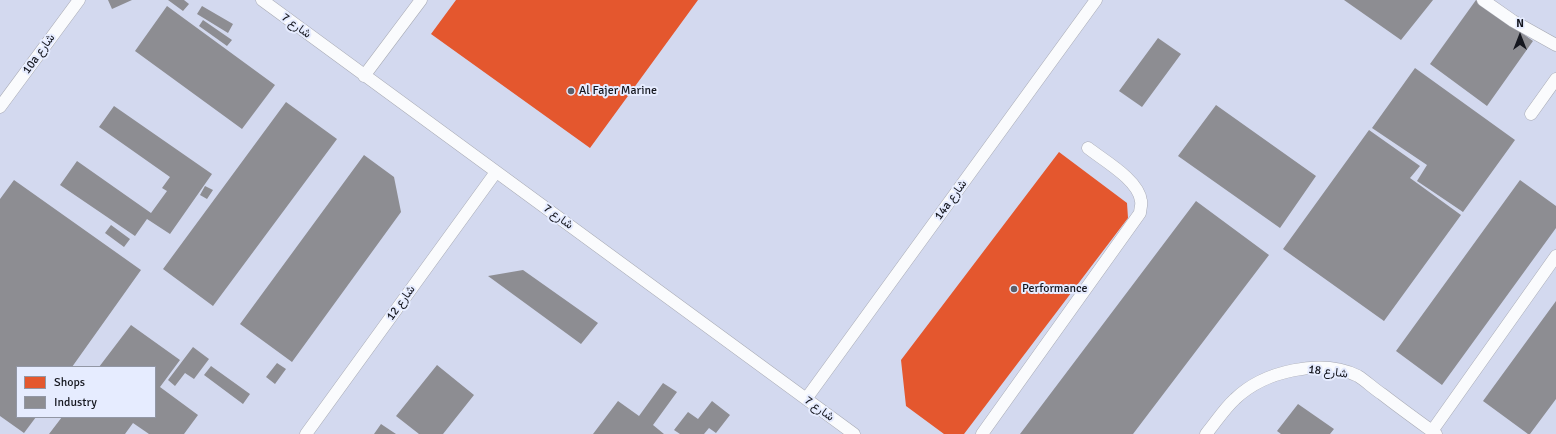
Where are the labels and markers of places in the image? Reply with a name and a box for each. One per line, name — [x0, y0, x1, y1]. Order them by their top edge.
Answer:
place label: Al Fajer Marine — [579, 84, 657, 98]
marker: Al Fajer Marine — [566, 86, 576, 96]
place label: Performance — [1022, 282, 1088, 296]
marker: Performance — [1009, 284, 1019, 294]

